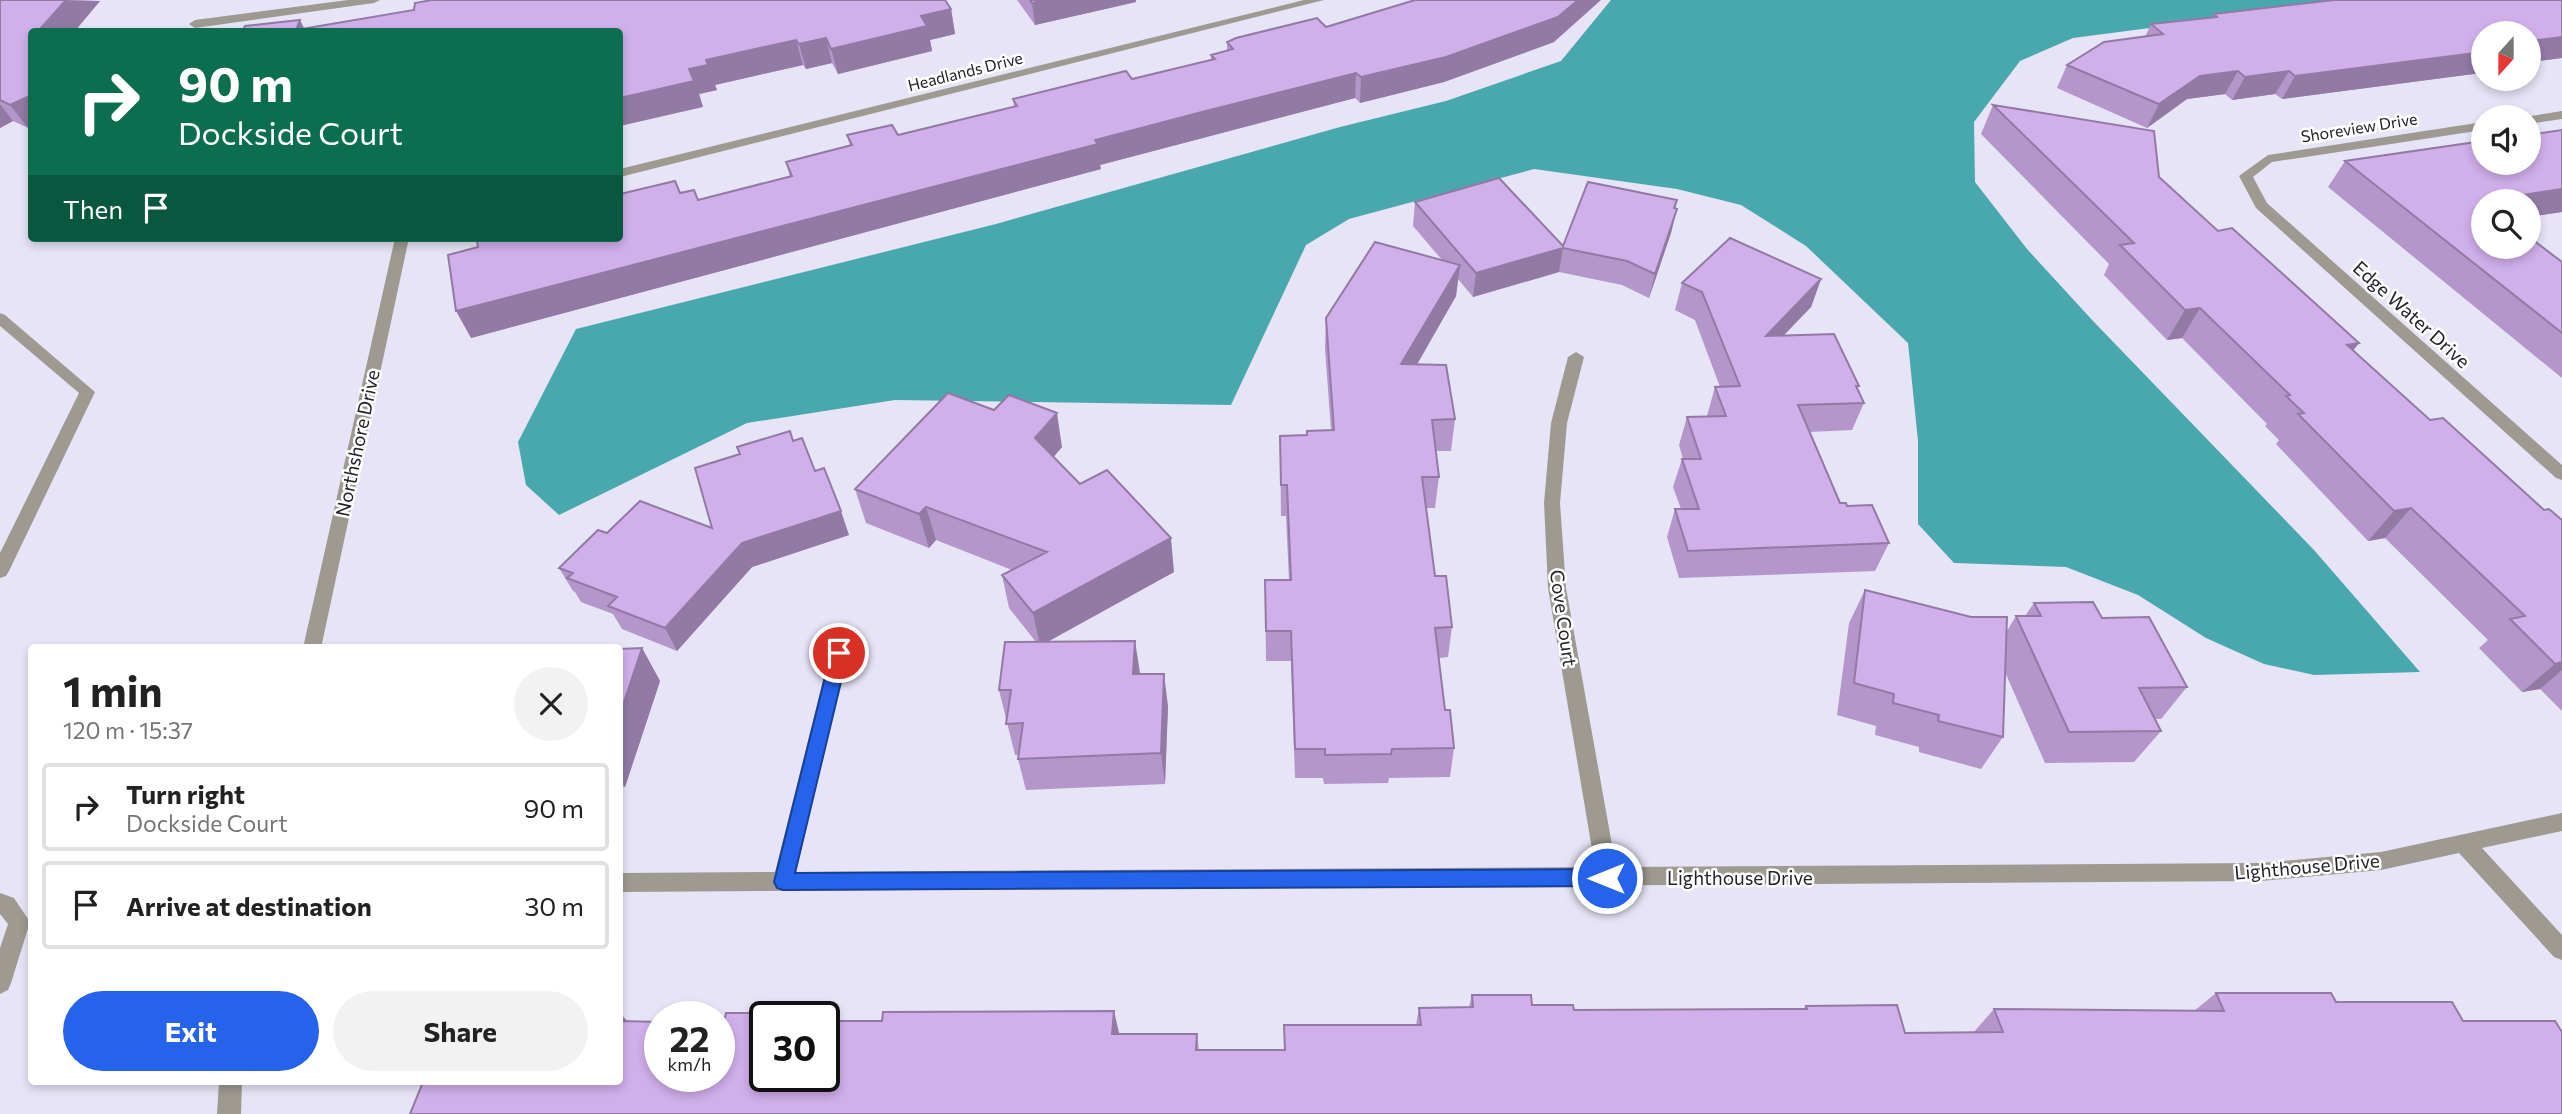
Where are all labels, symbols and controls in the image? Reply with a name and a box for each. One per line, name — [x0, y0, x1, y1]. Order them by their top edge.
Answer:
north arrow — [2471, 21, 2541, 91]
map controls — [2471, 21, 2541, 259]
street label: Headlands Drive — [906, 48, 1024, 94]
text: 90 m — [178, 52, 293, 112]
icon: right — [63, 56, 154, 147]
button: sound — [2471, 105, 2541, 175]
street label: Shoreview Drive — [2299, 108, 2419, 146]
text: Dockside Court — [178, 112, 403, 152]
icon: arrive — [137, 189, 175, 227]
button: search — [2471, 189, 2541, 259]
text: Then — [63, 193, 123, 224]
street label: Edge Water Drive — [2349, 256, 2475, 372]
street label: Northshore Drive — [330, 367, 384, 519]
street label: Cove Court — [1546, 568, 1582, 668]
pin — [809, 623, 869, 683]
icon: arrive — [820, 634, 858, 672]
text: 1 min — [63, 664, 163, 716]
button: close — [514, 667, 588, 741]
text: 120 m · 15:37 — [63, 716, 193, 744]
text: Turn right — [126, 778, 245, 809]
icon: right — [67, 788, 105, 826]
text: 90 m — [524, 792, 584, 823]
text: Dockside Court — [126, 809, 288, 837]
position arrow — [1570, 841, 1644, 915]
street label: Lighthouse Drive — [2233, 848, 2381, 884]
street label: Lighthouse Drive — [1667, 866, 1813, 889]
icon: arrive — [67, 886, 105, 924]
text: Arrive at destination — [126, 890, 372, 921]
text: 30 m — [525, 890, 584, 921]
button: Exit — [63, 991, 319, 1071]
button: Share — [333, 991, 588, 1071]
speed limit sign: 30 — [749, 1001, 840, 1092]
text: 22 — [670, 1016, 709, 1059]
text: km/h — [668, 1053, 711, 1075]

